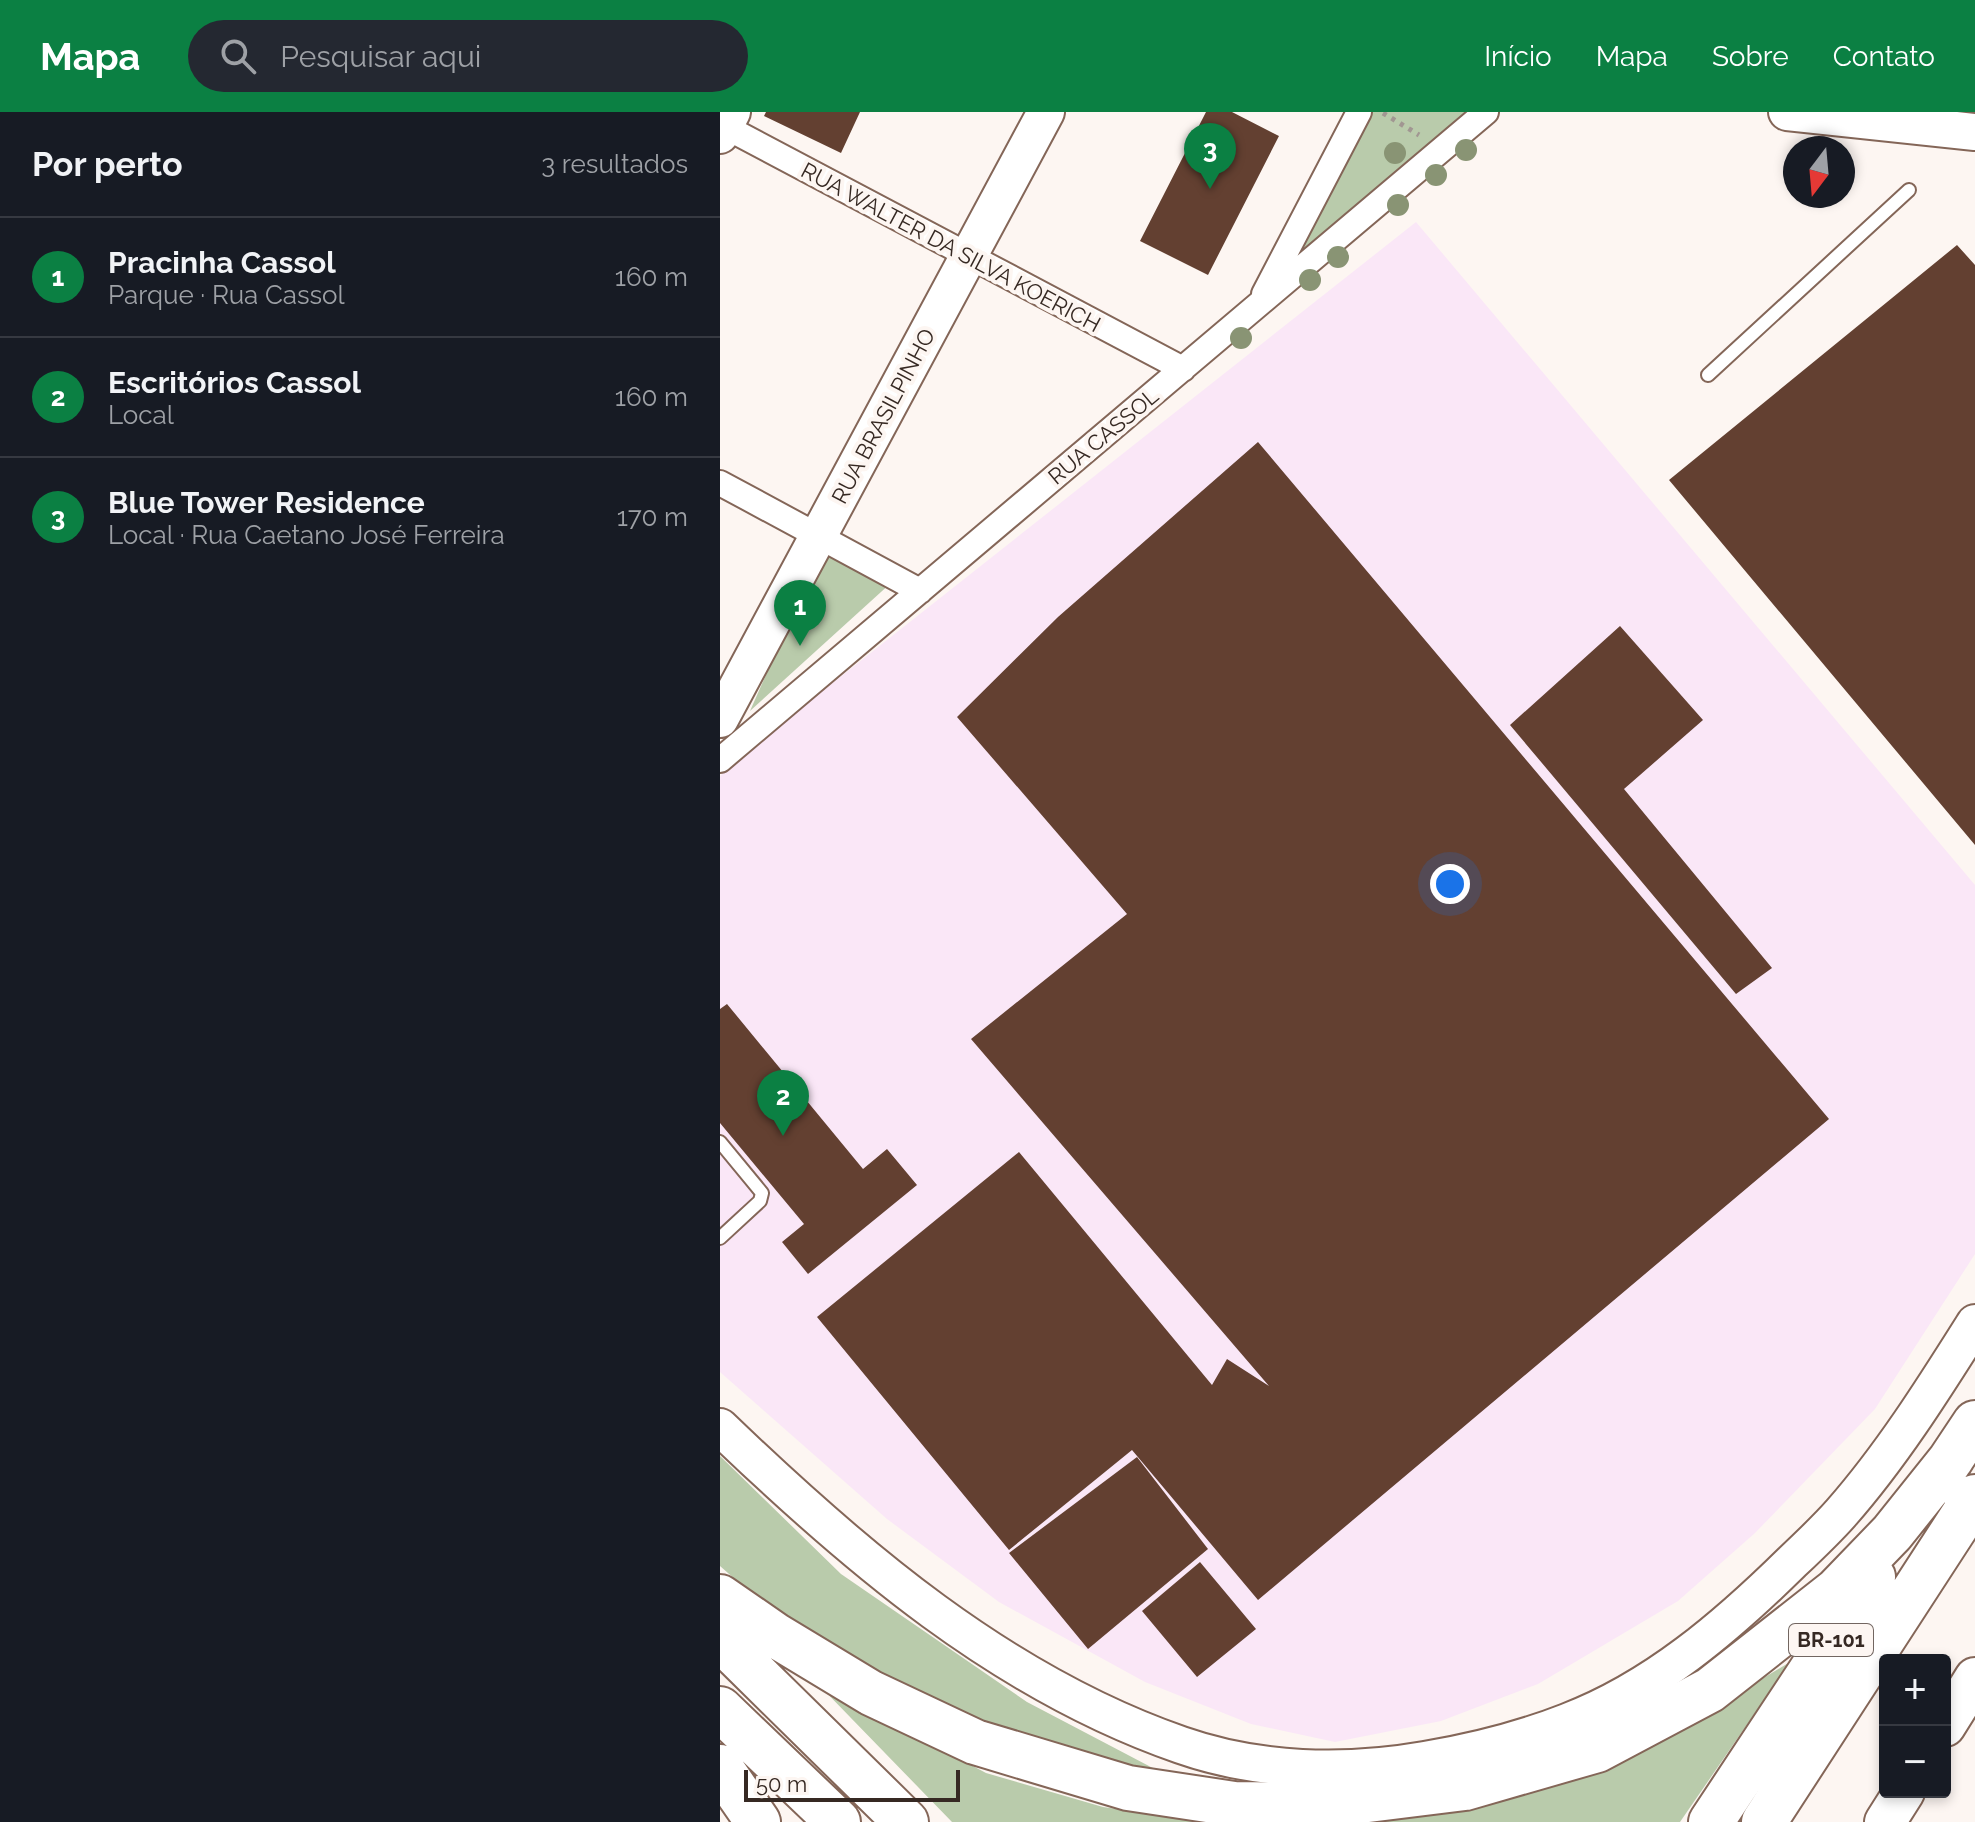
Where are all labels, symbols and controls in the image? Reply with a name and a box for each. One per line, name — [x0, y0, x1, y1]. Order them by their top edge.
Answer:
search box — [188, 20, 748, 92]
text: Mapa — [40, 34, 140, 79]
icon: search — [216, 34, 260, 78]
text: Pesquisar aqui — [280, 39, 481, 74]
text: Início — [1484, 40, 1552, 73]
text: Mapa — [1596, 40, 1668, 73]
text: Sobre — [1712, 40, 1789, 73]
text: Contato — [1833, 40, 1935, 73]
pin: 3 — [1184, 123, 1236, 189]
north arrow — [1783, 136, 1855, 208]
text: Por perto — [32, 144, 183, 184]
text: 3 resultados — [541, 149, 688, 179]
street label: RUA WALTER DA SILVA KOERICH — [797, 157, 1105, 337]
text: Pracinha Cassol — [108, 245, 336, 280]
text: 1 — [52, 262, 64, 292]
text: 160 m — [615, 262, 688, 292]
text: Parque · Rua Cassol — [108, 280, 345, 310]
street label: RUA BRASILPINHO — [826, 324, 940, 508]
text: Escritórios Cassol — [108, 365, 361, 400]
text: 2 — [51, 382, 65, 412]
text: 160 m — [615, 382, 688, 412]
street label: RUA CASSOL — [1043, 382, 1163, 490]
text: Local — [108, 400, 174, 430]
text: Blue Tower Residence — [108, 485, 425, 520]
text: 3 — [51, 502, 65, 532]
text: 170 m — [617, 502, 688, 532]
text: Local · Rua Caetano José Ferreira — [108, 520, 505, 550]
pin: 1 — [774, 580, 826, 646]
your location — [1430, 864, 1470, 904]
pin: 2 — [757, 1070, 809, 1136]
road number: BR-101 — [1789, 1624, 1873, 1656]
map controls — [1879, 1654, 1951, 1798]
button: + — [1879, 1654, 1951, 1726]
button: − — [1879, 1726, 1951, 1798]
scale bar — [744, 1766, 960, 1802]
text: 50 m — [756, 1771, 807, 1797]

